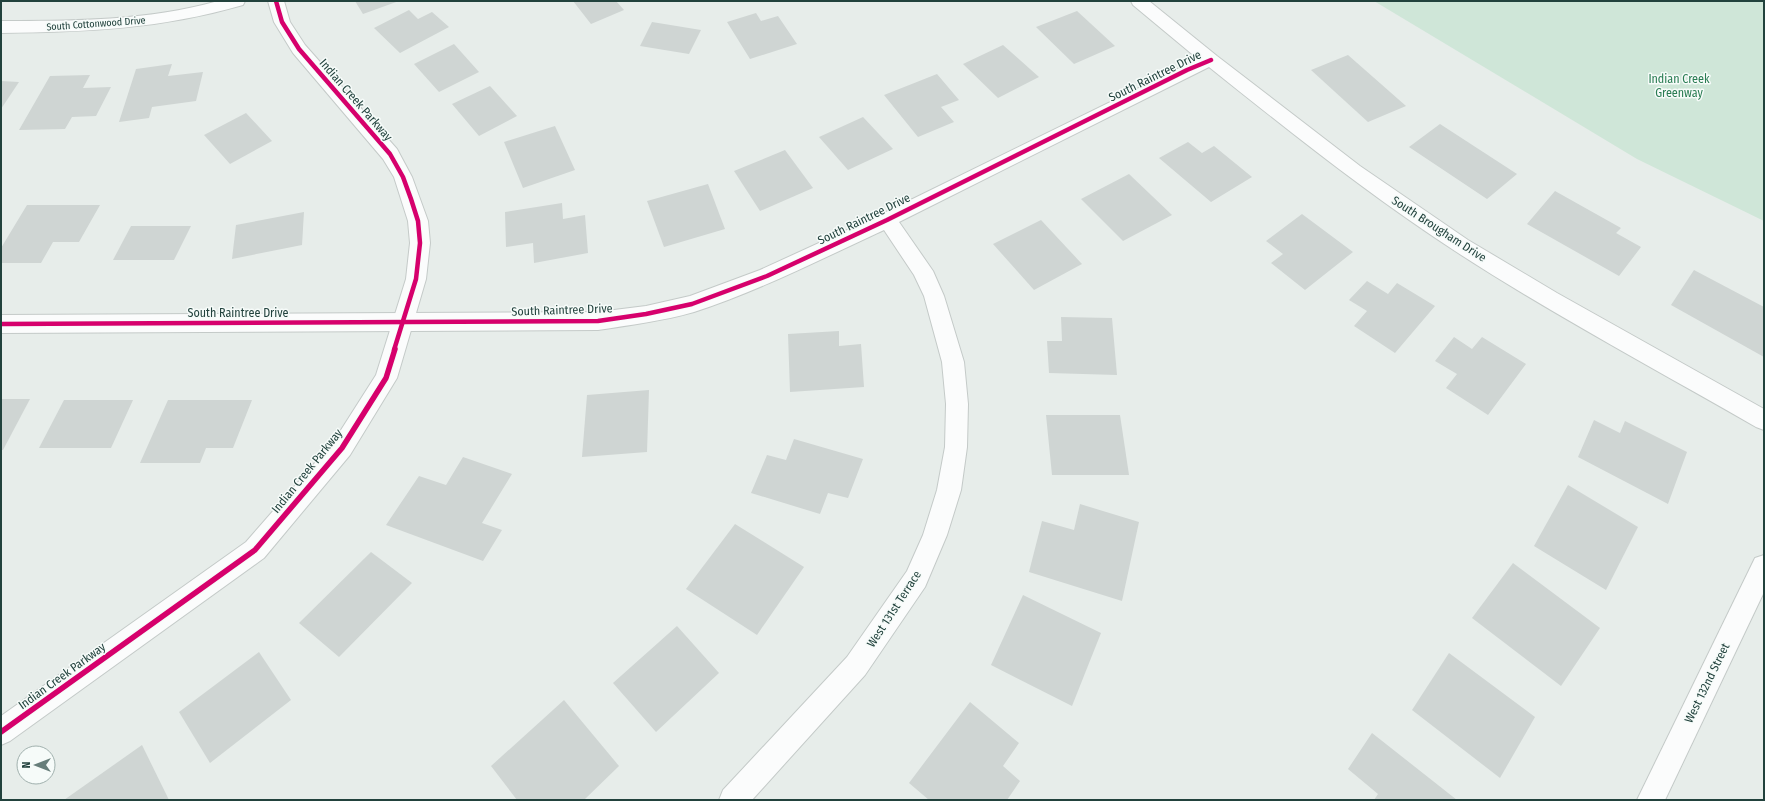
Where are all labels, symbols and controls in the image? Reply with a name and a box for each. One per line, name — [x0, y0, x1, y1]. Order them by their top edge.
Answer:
street label: South Cottonwood Drive — [46, 15, 146, 33]
street label: South Raintree Drive — [1106, 48, 1204, 104]
street label: Indian Creek Parkway — [317, 56, 396, 144]
park label: Indian Creek Greenway — [1648, 72, 1710, 100]
street label: South Raintree Drive — [815, 191, 913, 247]
street label: South Brougham Drive — [1389, 193, 1489, 265]
street label: South Raintree Drive — [511, 301, 613, 319]
street label: South Raintree Drive — [187, 306, 289, 320]
street label: Indian Creek Parkway — [269, 426, 346, 516]
street label: West 131st Terrace — [864, 568, 924, 650]
street label: Indian Creek Parkway — [16, 639, 109, 712]
street label: West 132nd Street — [1682, 641, 1732, 725]
north arrow — [16, 745, 56, 785]
text: N — [20, 762, 33, 768]

